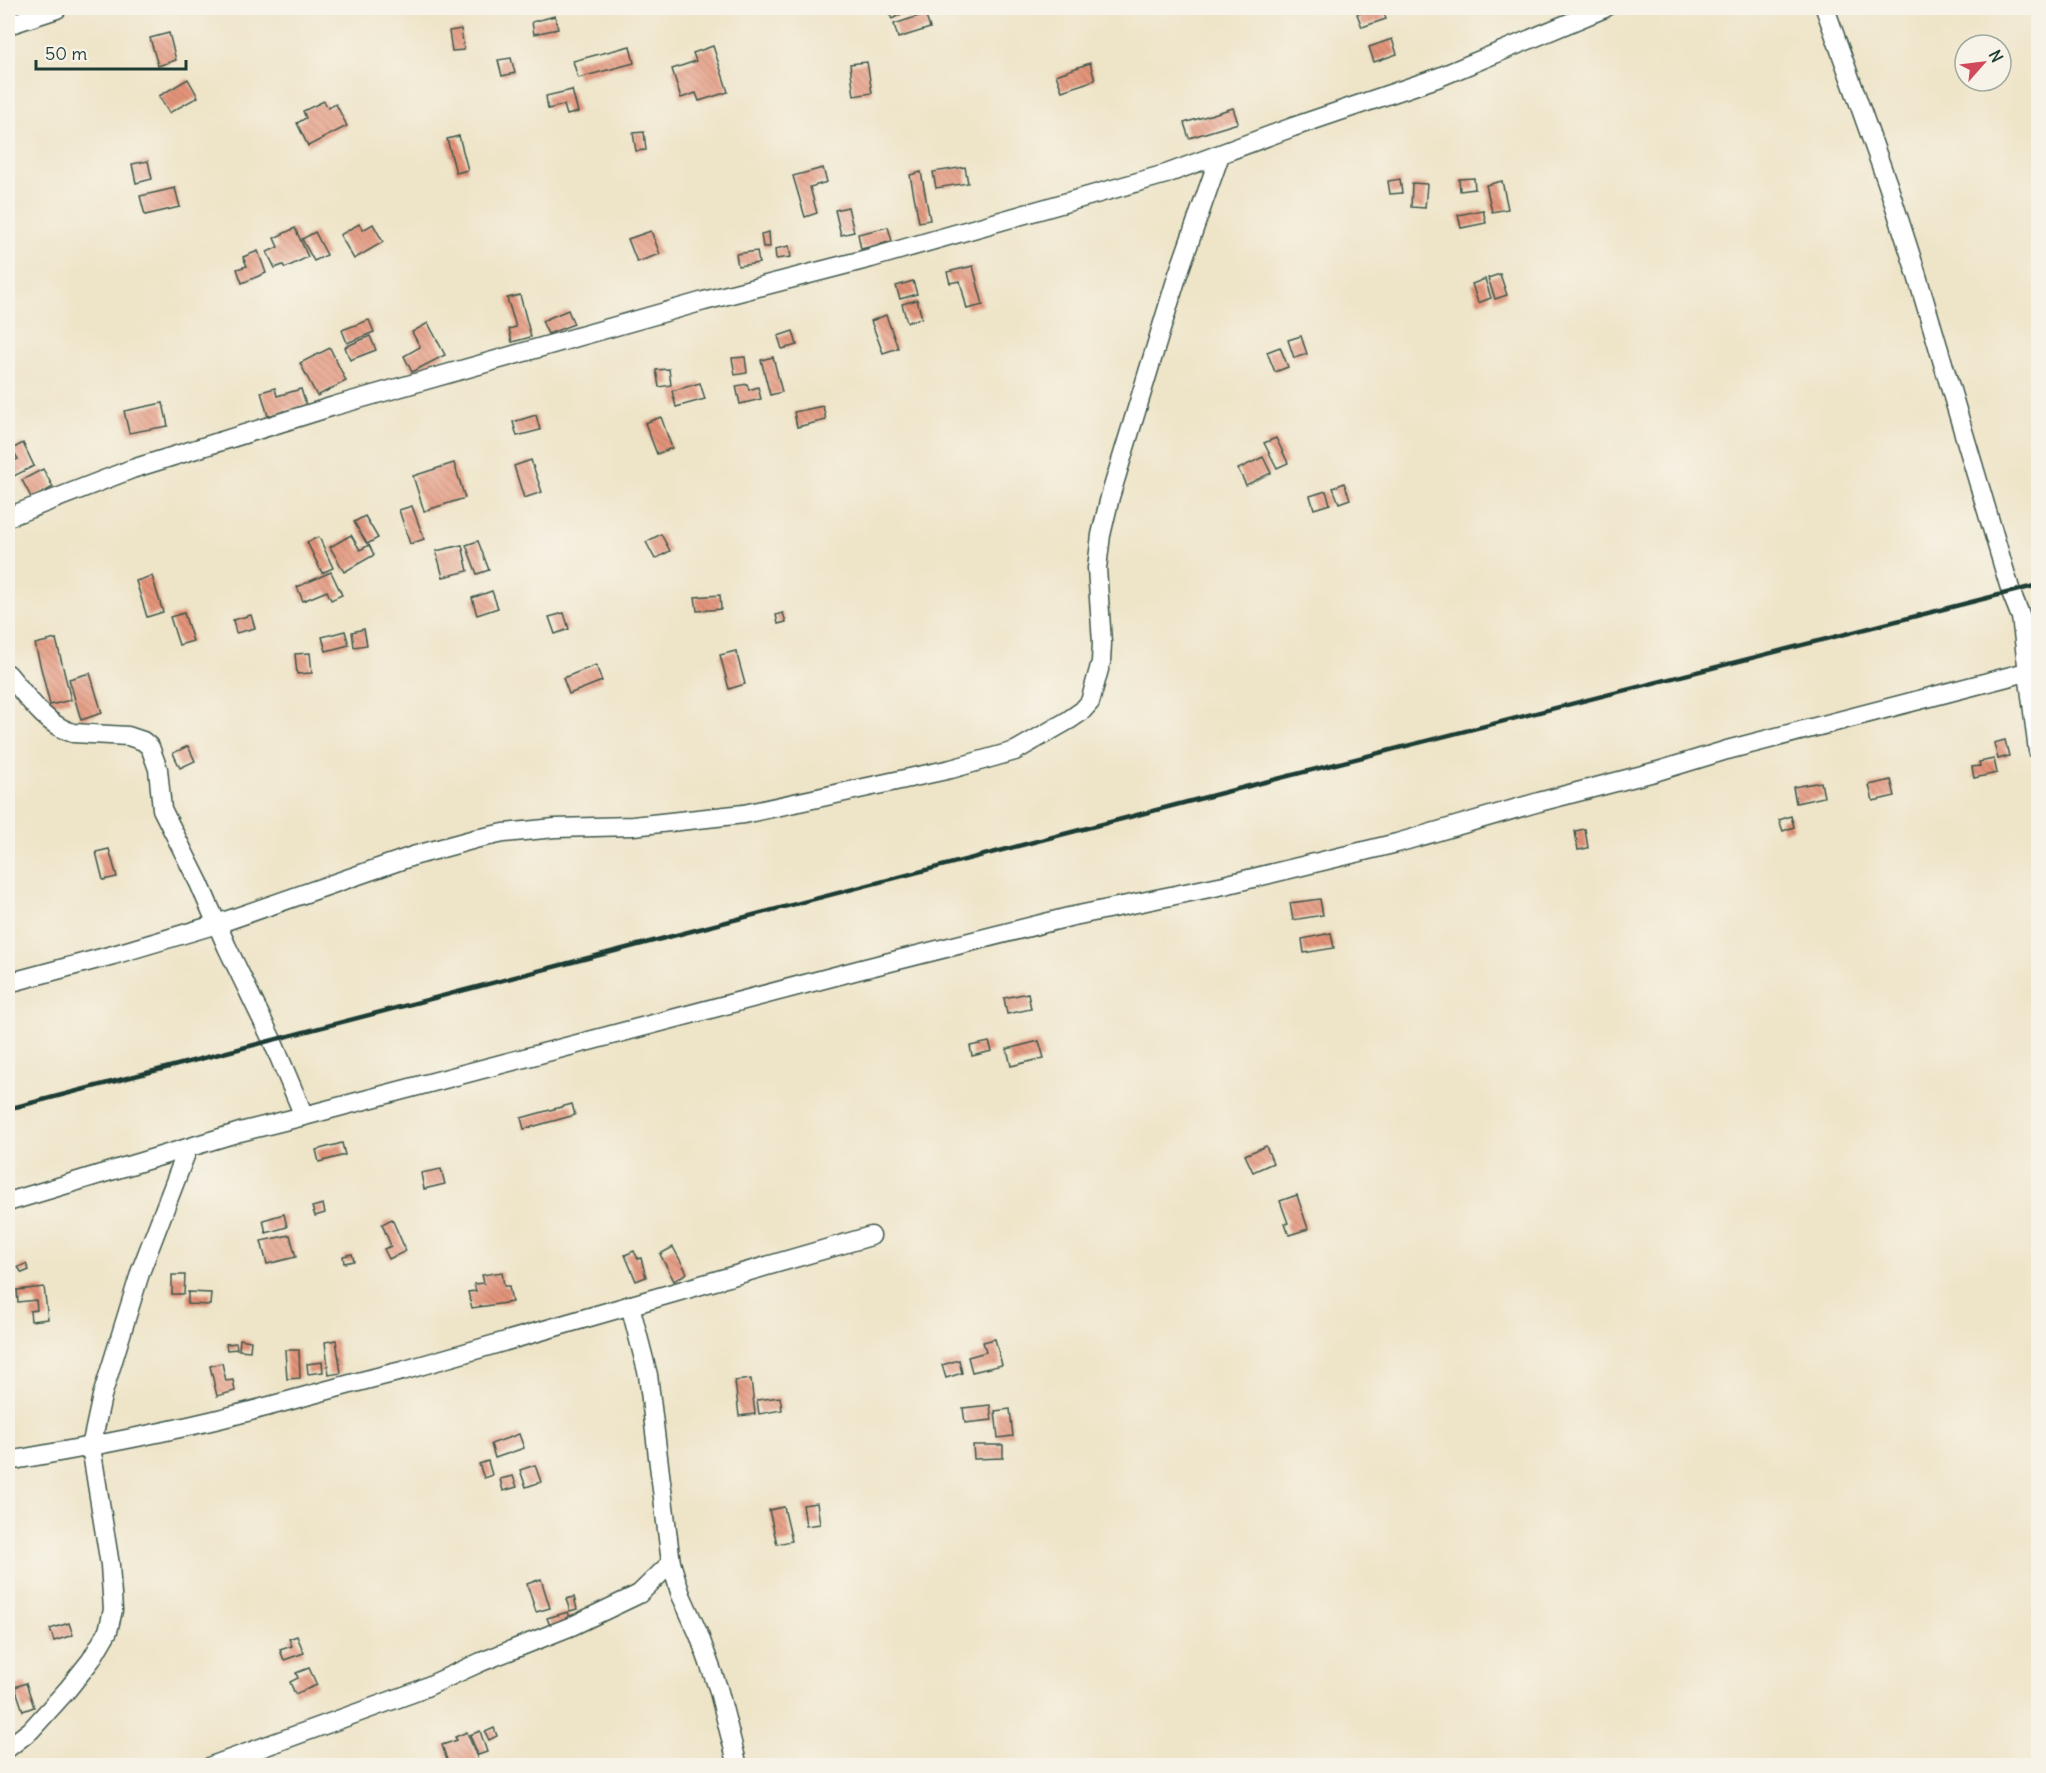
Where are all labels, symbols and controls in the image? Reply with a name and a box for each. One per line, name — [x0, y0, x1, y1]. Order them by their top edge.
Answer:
scale bar — [36, 33, 186, 71]
north arrow — [1953, 33, 2013, 93]
text: 50 m — [45, 42, 87, 65]
text: N — [1985, 46, 2008, 66]

